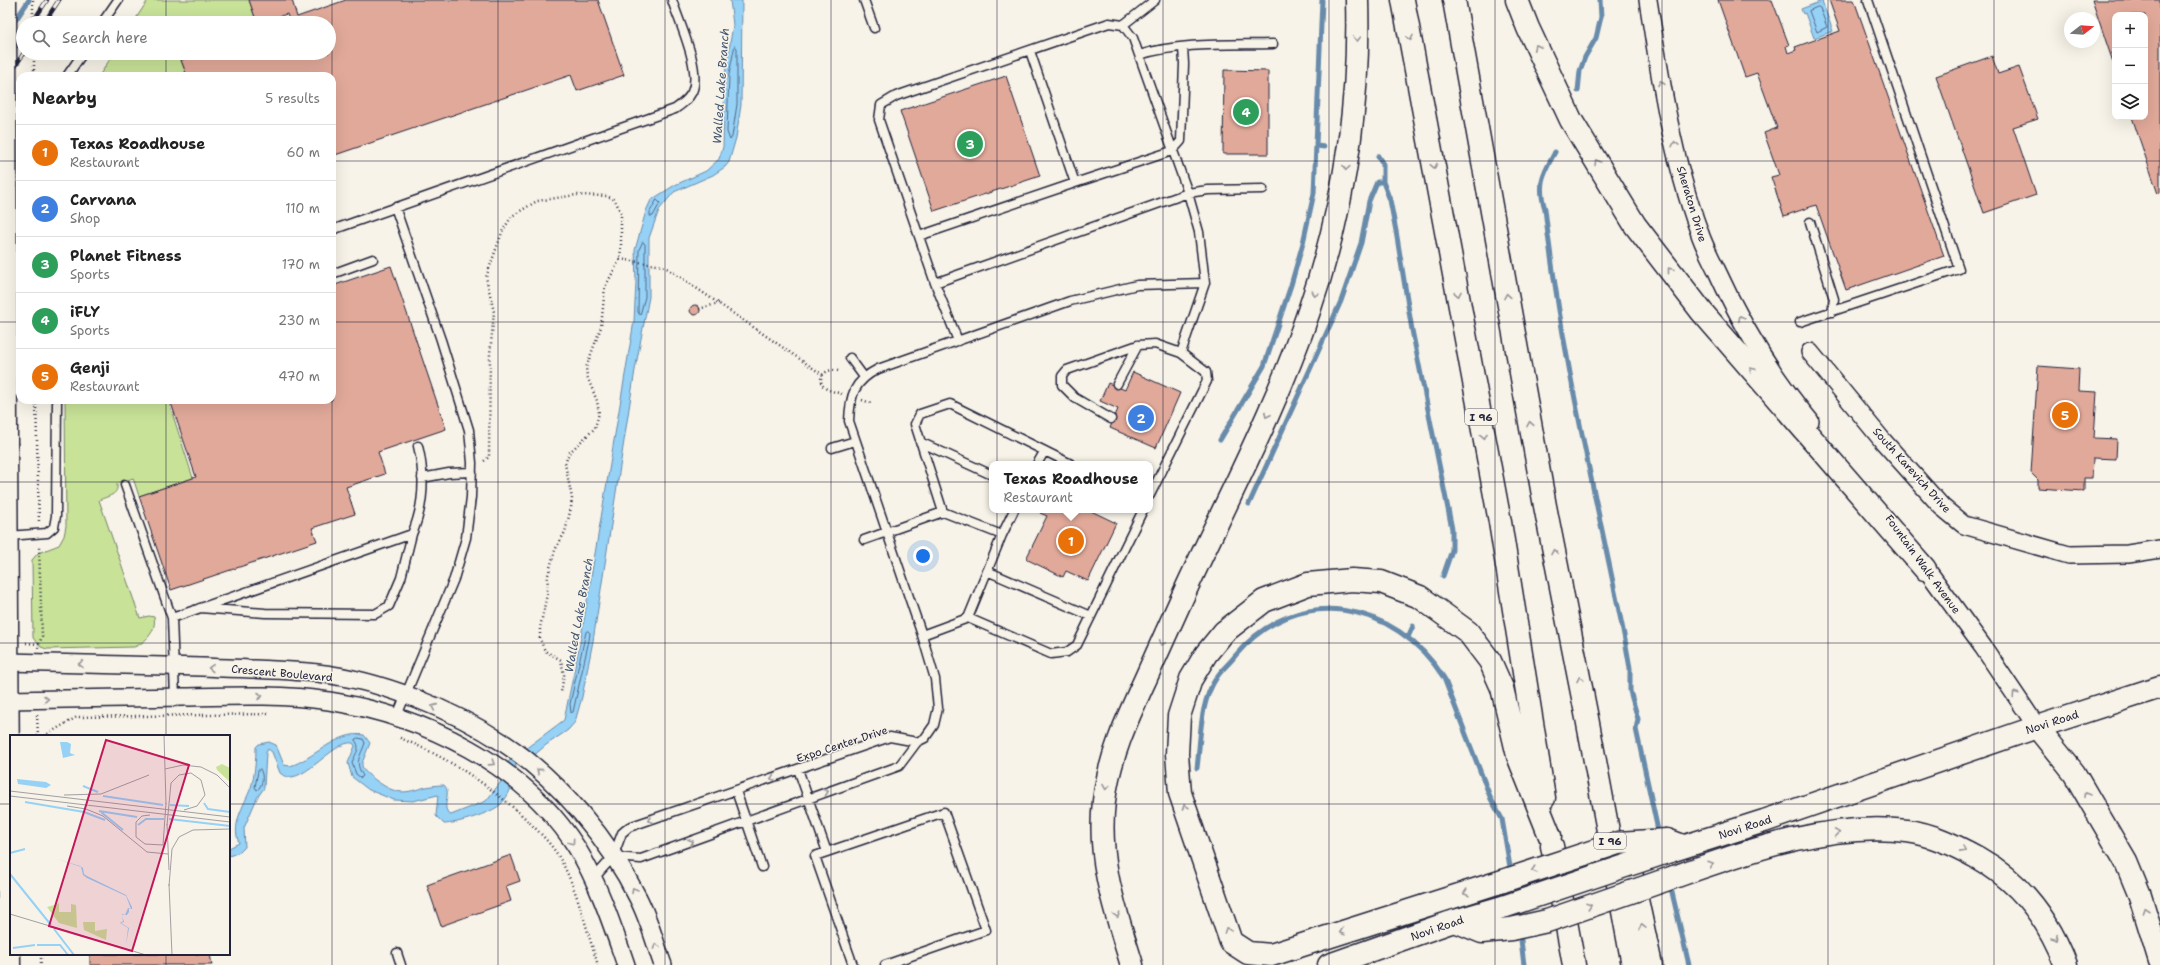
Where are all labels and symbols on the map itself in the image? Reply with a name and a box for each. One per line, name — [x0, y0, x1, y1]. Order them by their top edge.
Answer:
north arrow — [2064, 12, 2100, 48]
water label: Walled Lake Branch — [709, 27, 733, 145]
one-way arrow — [1405, 35, 1414, 41]
one-way arrow — [1353, 36, 1361, 42]
one-way arrow — [1534, 44, 1542, 52]
one-way arrow — [1657, 80, 1666, 86]
pin: 4 — [1233, 97, 1259, 127]
pin: 3 — [957, 129, 983, 159]
one-way arrow — [1672, 141, 1680, 148]
one-way arrow — [1594, 159, 1602, 166]
one-way arrow — [1429, 163, 1438, 169]
street label: Sheraton Drive — [1673, 164, 1710, 244]
one-way arrow — [1342, 165, 1350, 171]
one-way arrow — [1667, 267, 1674, 274]
one-way arrow — [1311, 291, 1319, 298]
one-way arrow — [1453, 291, 1461, 297]
one-way arrow — [1503, 293, 1512, 299]
one-way arrow — [1738, 314, 1745, 322]
one-way arrow — [1750, 367, 1757, 375]
pin: 5 — [2052, 400, 2078, 430]
pin: 2 — [1128, 403, 1154, 433]
road number: I 96 — [1465, 409, 1497, 425]
one-way arrow — [1264, 411, 1272, 419]
one-way arrow — [1527, 421, 1535, 427]
street label: South Karevich Drive — [1869, 424, 1954, 516]
one-way arrow — [1479, 432, 1488, 439]
street label: Fountain Walk Avenue — [1881, 512, 1964, 617]
pin: 1 — [1058, 526, 1084, 556]
your location — [913, 546, 933, 566]
one-way arrow — [1551, 549, 1559, 555]
water label: Walled Lake Branch — [561, 556, 597, 674]
one-way arrow — [1159, 639, 1167, 647]
one-way arrow — [78, 660, 84, 668]
street label: Crescent Boulevard — [231, 662, 333, 685]
one-way arrow — [208, 663, 214, 672]
one-way arrow — [1576, 676, 1584, 682]
one-way arrow — [257, 692, 263, 700]
one-way arrow — [2013, 692, 2020, 699]
one-way arrow — [43, 695, 49, 703]
one-way arrow — [430, 704, 437, 712]
street label: Novi Road — [2024, 707, 2081, 738]
street label: Expo Center Drive — [795, 723, 890, 766]
inset map — [10, 735, 230, 955]
one-way arrow — [488, 758, 495, 766]
one-way arrow — [536, 769, 543, 776]
one-way arrow — [770, 773, 777, 782]
one-way arrow — [1102, 784, 1111, 790]
one-way arrow — [823, 789, 830, 797]
one-way arrow — [2084, 791, 2091, 798]
one-way arrow — [1181, 804, 1190, 811]
street label: Novi Road — [1717, 812, 1774, 843]
one-way arrow — [647, 815, 654, 824]
one-way arrow — [1833, 829, 1840, 838]
road number: I 96 — [1594, 833, 1626, 849]
one-way arrow — [568, 838, 575, 845]
one-way arrow — [687, 838, 694, 846]
one-way arrow — [1959, 845, 1966, 852]
one-way arrow — [1707, 860, 1714, 869]
one-way arrow — [1531, 865, 1538, 874]
one-way arrow — [631, 887, 638, 894]
one-way arrow — [1462, 888, 1469, 897]
one-way arrow — [1585, 902, 1592, 911]
one-way arrow — [2141, 907, 2149, 914]
one-way arrow — [1112, 912, 1121, 919]
street label: Novi Road — [1409, 912, 1466, 945]
one-way arrow — [1639, 924, 1647, 930]
one-way arrow — [1223, 927, 1232, 934]
one-way arrow — [1338, 928, 1345, 936]
one-way arrow — [2050, 934, 2058, 941]
one-way arrow — [653, 942, 661, 949]

